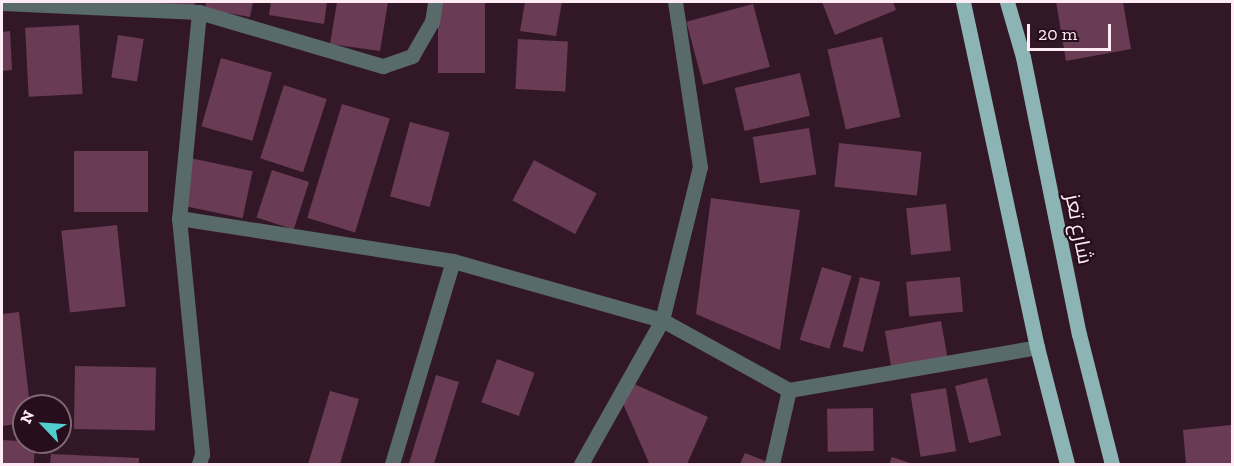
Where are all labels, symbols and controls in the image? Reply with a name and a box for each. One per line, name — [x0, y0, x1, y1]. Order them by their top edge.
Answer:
scale bar — [1030, 12, 1114, 50]
text: 20 m — [1038, 23, 1077, 45]
street label: شارع تعز — [1060, 192, 1098, 266]
north arrow — [12, 394, 72, 454]
text: N — [16, 408, 38, 427]

